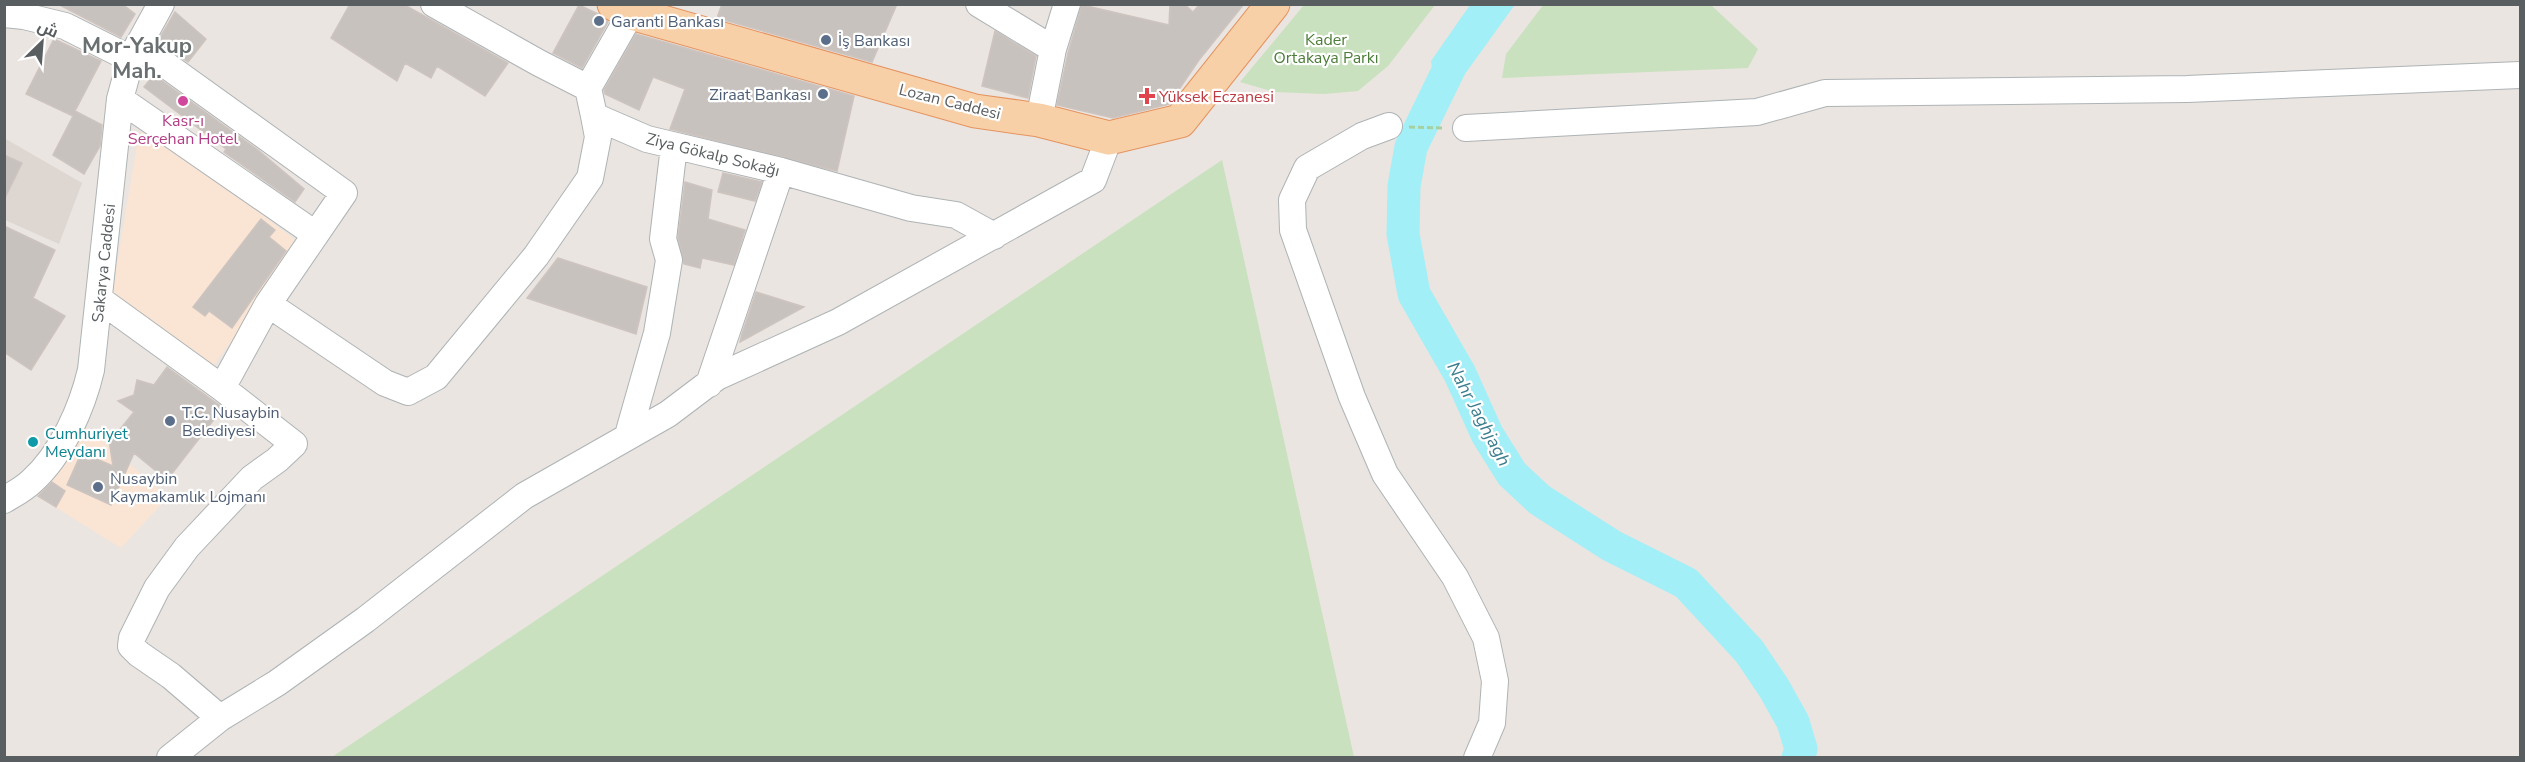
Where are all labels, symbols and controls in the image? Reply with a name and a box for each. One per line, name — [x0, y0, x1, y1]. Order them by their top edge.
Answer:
place label: Garanti Bankası — [611, 11, 724, 33]
north arrow — [12, 12, 72, 72]
marker: Garanti Bankası — [592, 14, 606, 28]
text: ش — [34, 15, 62, 44]
park label: Kader Ortakaya Parkı — [1273, 29, 1379, 69]
place label: İş Bankası — [838, 30, 910, 52]
district label: Mor-Yakup Mah. — [82, 31, 192, 86]
marker: İş Bankası — [819, 33, 833, 47]
street label: Lozan Caddesi — [897, 79, 1003, 125]
place label: Ziraat Bankası — [709, 84, 811, 106]
place label: Yüksek Eczanesi — [1158, 86, 1274, 108]
marker: Ziraat Bankası — [816, 87, 830, 101]
marker: Yüksek Eczanesi — [1140, 89, 1154, 103]
marker: Kasr-ı Serçehan Hotel — [176, 94, 190, 108]
place label: Kasr-ı Serçehan Hotel — [128, 110, 238, 150]
street label: Ziya Gökalp Sokağı — [644, 128, 782, 182]
street label: Sakarya Caddesi — [87, 203, 121, 324]
water label: Nahr Jaghjagh — [1441, 358, 1517, 470]
place label: T.C. Nusaybin Belediyesi — [182, 402, 280, 442]
marker: T.C. Nusaybin Belediyesi — [163, 414, 177, 428]
place label: Cumhuriyet Meydanı — [45, 423, 128, 463]
marker: Cumhuriyet Meydanı — [26, 435, 40, 449]
place label: Nusaybin Kaymakamlık Lojmanı — [110, 468, 266, 508]
marker: Nusaybin Kaymakamlık Lojmanı — [91, 480, 105, 494]

